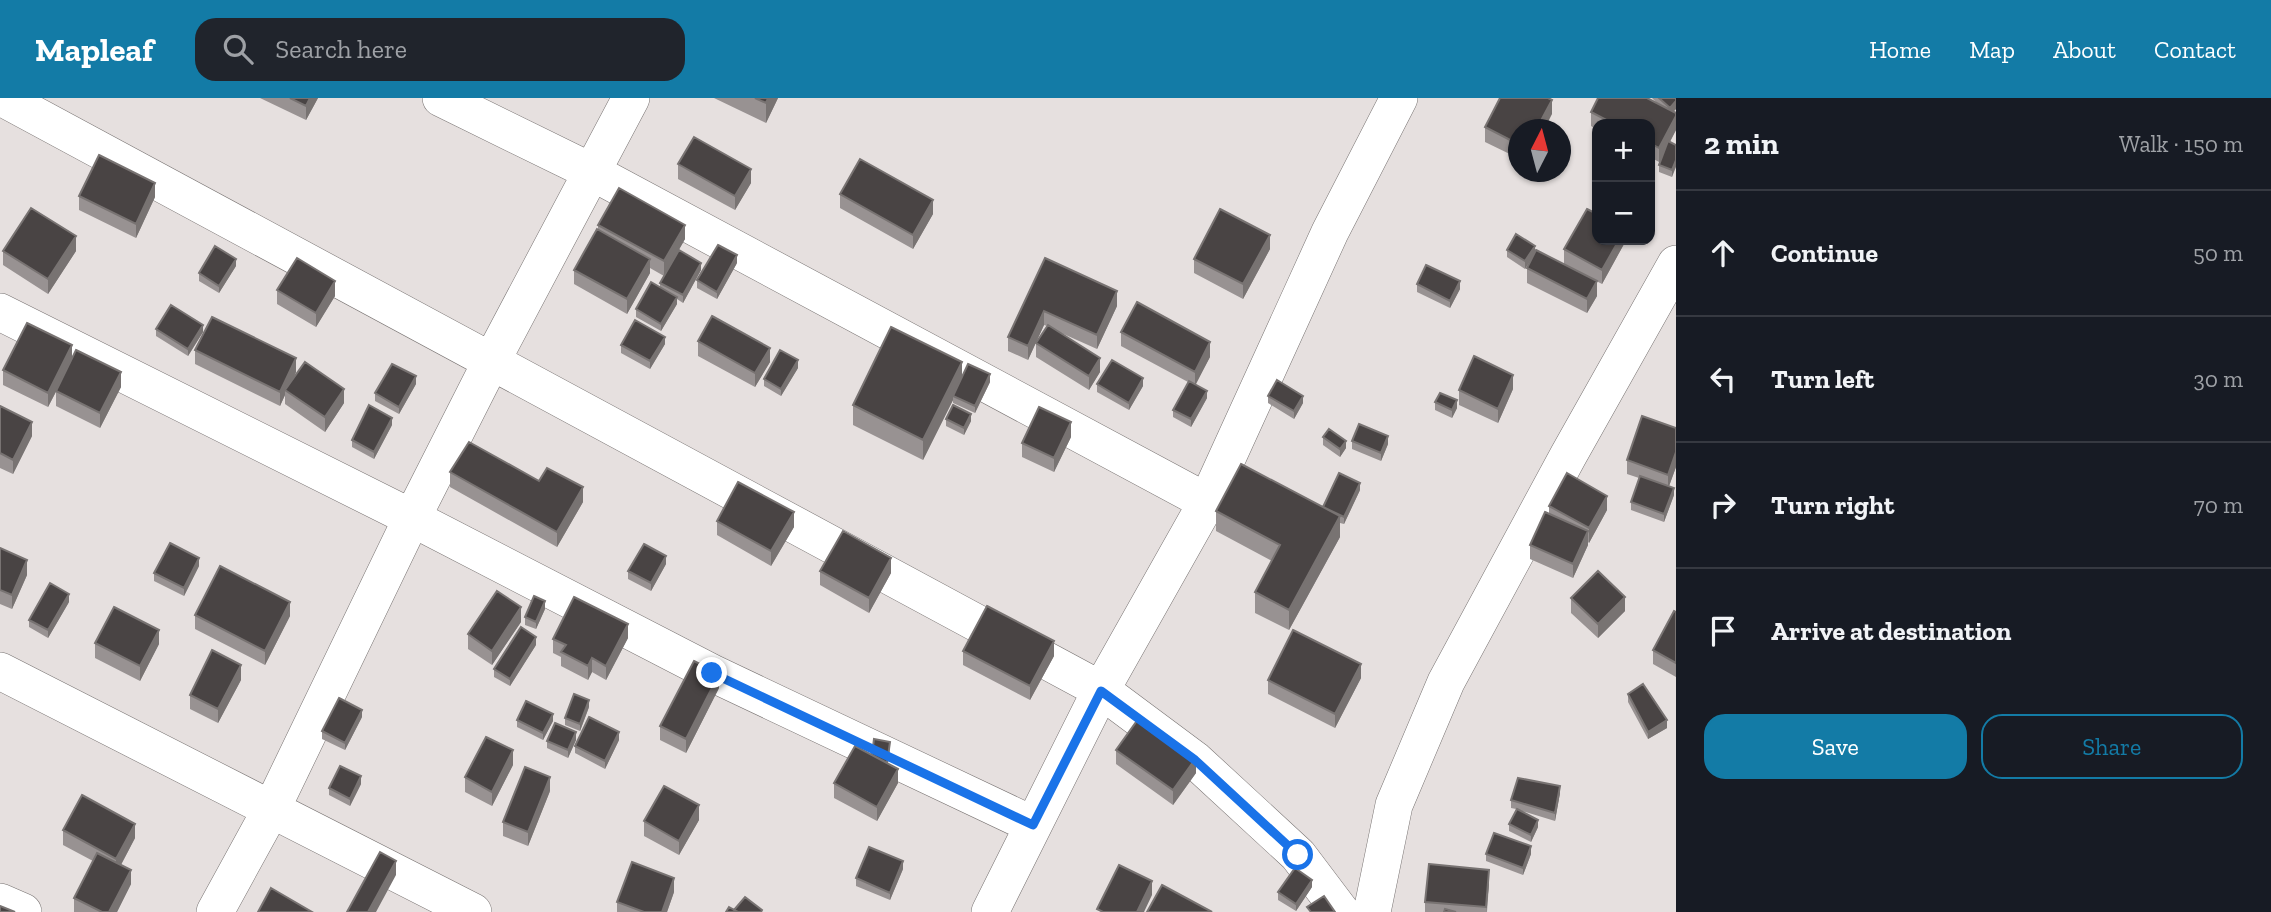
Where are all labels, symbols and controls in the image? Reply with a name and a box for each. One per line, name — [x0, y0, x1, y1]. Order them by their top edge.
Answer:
search box — [195, 18, 685, 81]
text: Mapleaf — [35, 30, 153, 69]
icon: search — [219, 30, 257, 68]
text: Search here — [275, 33, 407, 65]
text: Home — [1869, 35, 1931, 64]
text: Map — [1969, 35, 2015, 64]
text: About — [2053, 35, 2116, 64]
text: Contact — [2154, 35, 2236, 64]
north arrow — [1508, 119, 1571, 182]
map controls — [1592, 119, 1655, 245]
button: + — [1592, 119, 1655, 182]
text: 2 min — [1704, 126, 1779, 162]
text: Walk · 150 m — [2119, 130, 2243, 158]
button: − — [1592, 182, 1655, 245]
icon: ahead — [1704, 234, 1742, 272]
text: Continue — [1771, 237, 1878, 269]
text: 50 m — [2193, 239, 2243, 267]
icon: left — [1704, 360, 1742, 398]
text: Turn left — [1771, 363, 1874, 395]
text: 30 m — [2193, 365, 2243, 393]
icon: right — [1704, 486, 1742, 524]
text: Turn right — [1771, 489, 1894, 521]
text: 70 m — [2194, 491, 2243, 519]
icon: arrive — [1704, 612, 1742, 650]
text: Arrive at destination — [1771, 615, 2011, 647]
route end — [696, 657, 727, 688]
button: Save — [1704, 714, 1967, 779]
button: Share — [1981, 714, 2243, 779]
route start — [1282, 839, 1313, 870]

